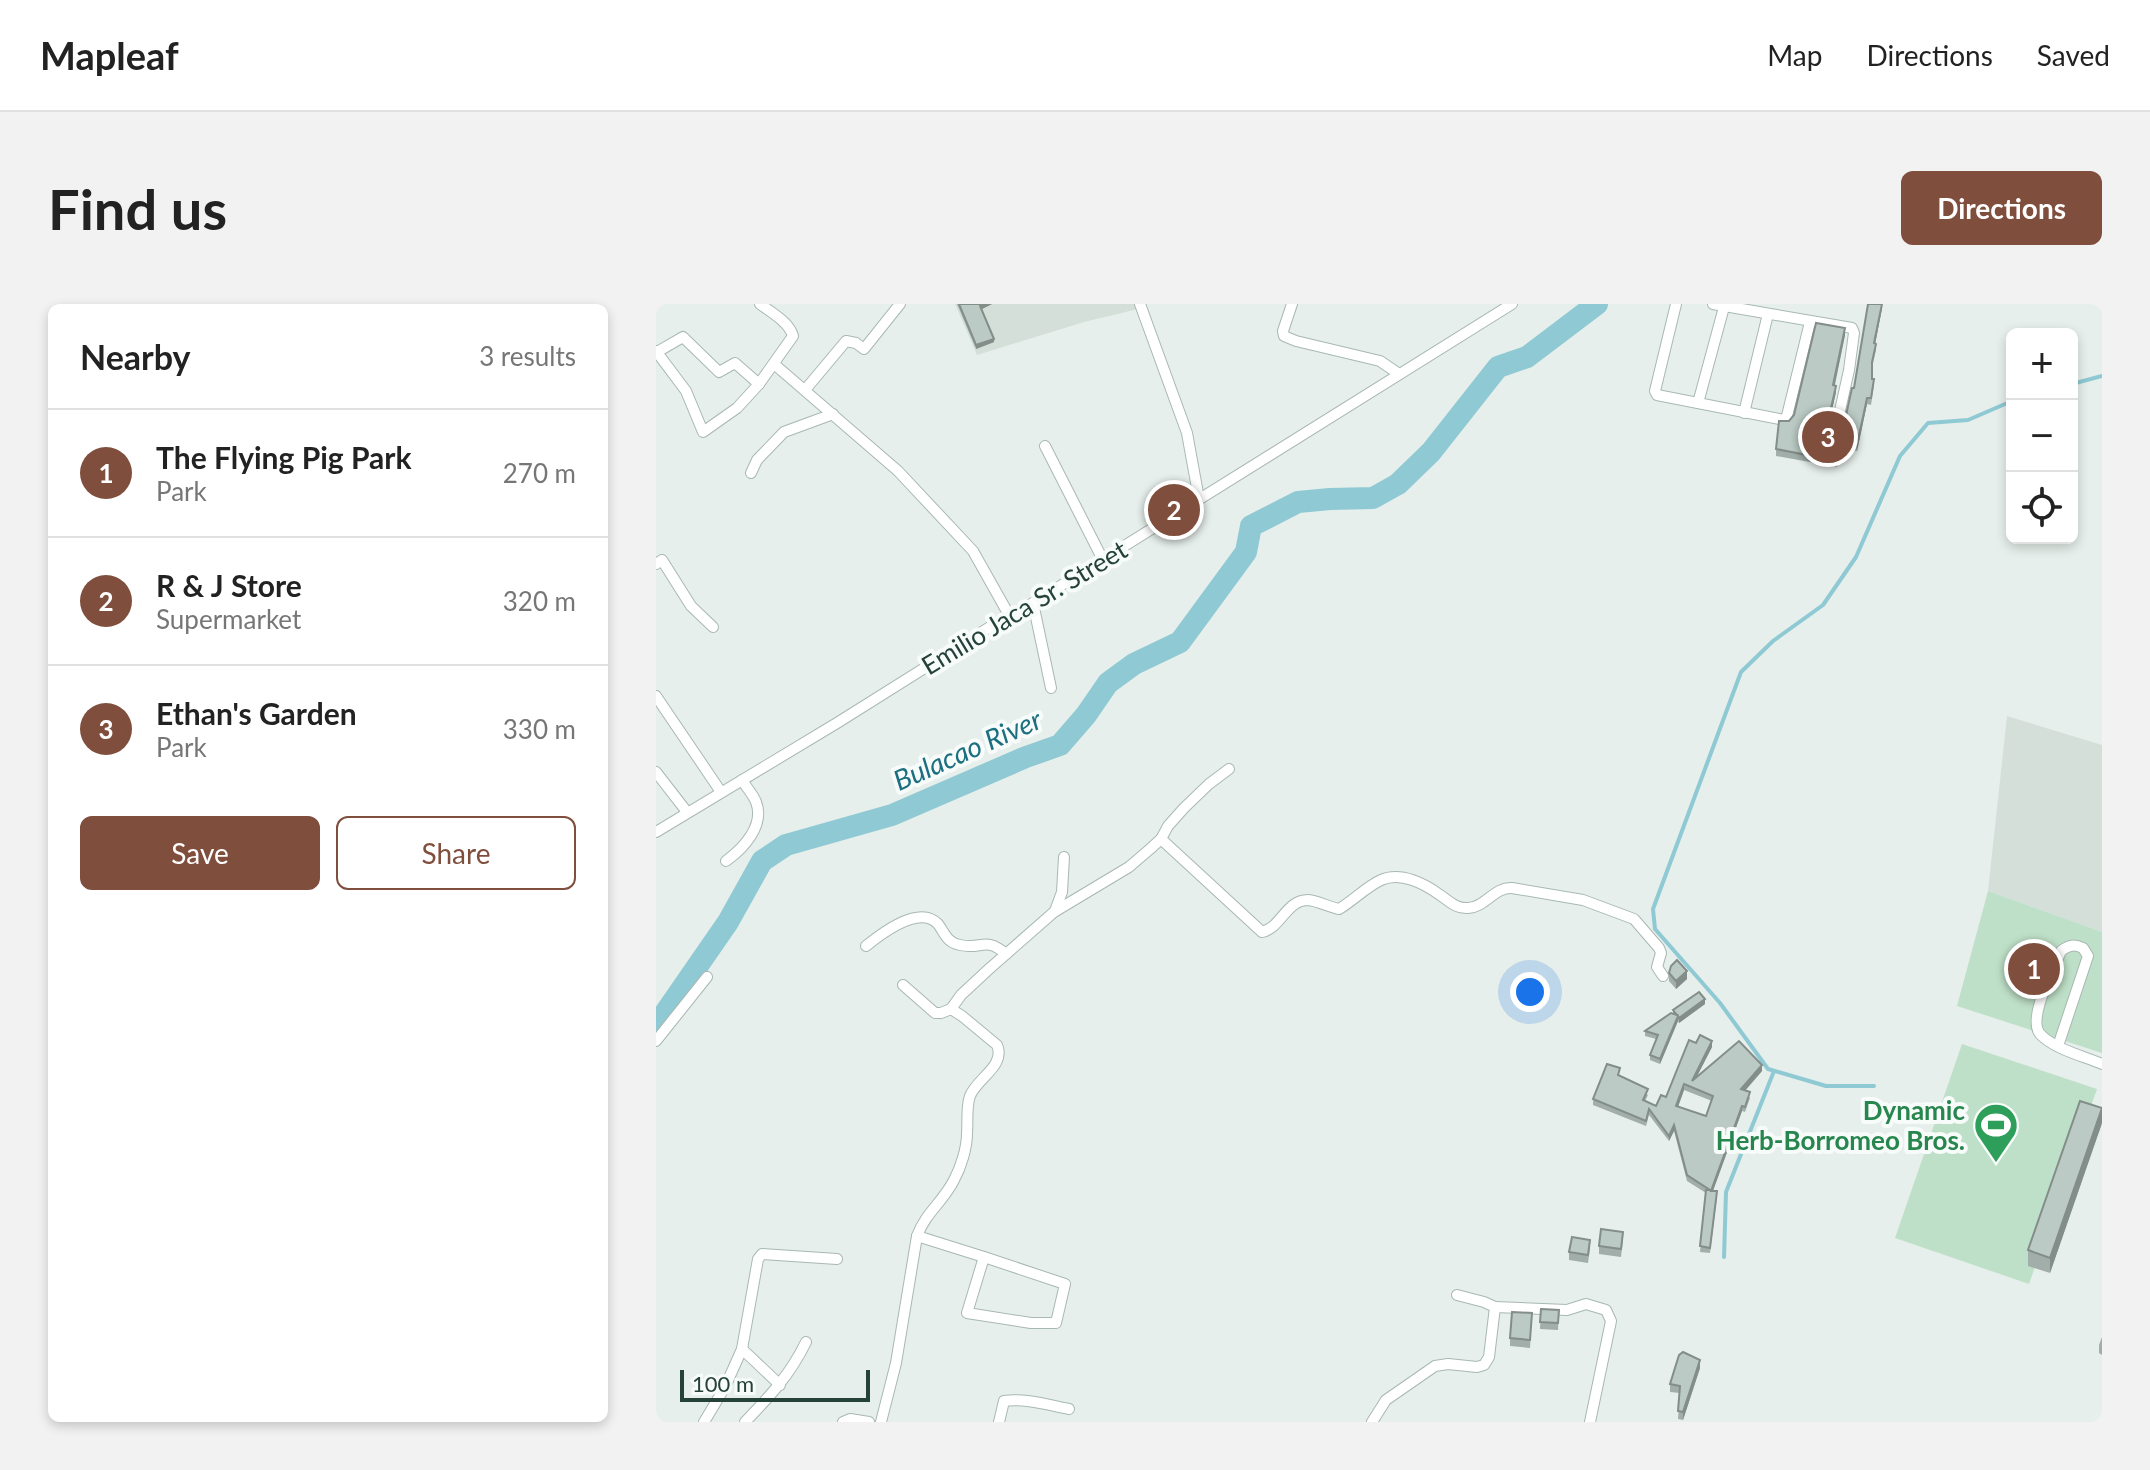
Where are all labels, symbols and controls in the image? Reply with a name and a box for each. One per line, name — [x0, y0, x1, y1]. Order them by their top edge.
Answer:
text: Mapleaf — [40, 32, 179, 78]
text: Map — [1767, 38, 1822, 72]
text: Directions — [1866, 38, 1993, 72]
text: Saved — [2037, 38, 2110, 72]
button: Directions — [1901, 171, 2102, 245]
text: Find us — [48, 175, 227, 242]
map controls — [2006, 328, 2078, 544]
button: + — [2006, 328, 2078, 400]
text: Nearby — [80, 336, 191, 377]
text: 3 results — [479, 340, 576, 372]
button: − — [2006, 400, 2078, 472]
pin: 3 — [1802, 407, 1854, 467]
text: The Flying Pig Park — [156, 439, 411, 475]
text: 1 — [98, 457, 114, 489]
text: 270 m — [503, 457, 576, 489]
button: locate — [2006, 472, 2078, 544]
text: Park — [156, 475, 207, 507]
pin: 2 — [1148, 480, 1200, 540]
street label: Emilio Jaca Sr. Street — [915, 533, 1133, 681]
text: R & J Store — [156, 567, 302, 603]
text: 2 — [98, 585, 114, 617]
text: 320 m — [503, 585, 576, 617]
text: Supermarket — [156, 603, 301, 635]
text: Ethan's Garden — [156, 695, 357, 731]
water label: Bulacao River — [888, 701, 1047, 797]
text: 3 — [98, 713, 114, 745]
text: 330 m — [503, 713, 576, 745]
text: Park — [156, 731, 207, 763]
button: Save — [80, 816, 320, 890]
button: Share — [336, 816, 576, 890]
pin: 1 — [2008, 939, 2060, 999]
your location — [1510, 972, 1550, 1012]
place label: Dynamic Herb-Borromeo Bros. — [1716, 1094, 1965, 1156]
sports icon: Dynamic Herb-Borromeo Bros. — [1972, 1101, 2020, 1164]
scale bar — [680, 1366, 870, 1402]
text: 100 m — [692, 1370, 754, 1397]

